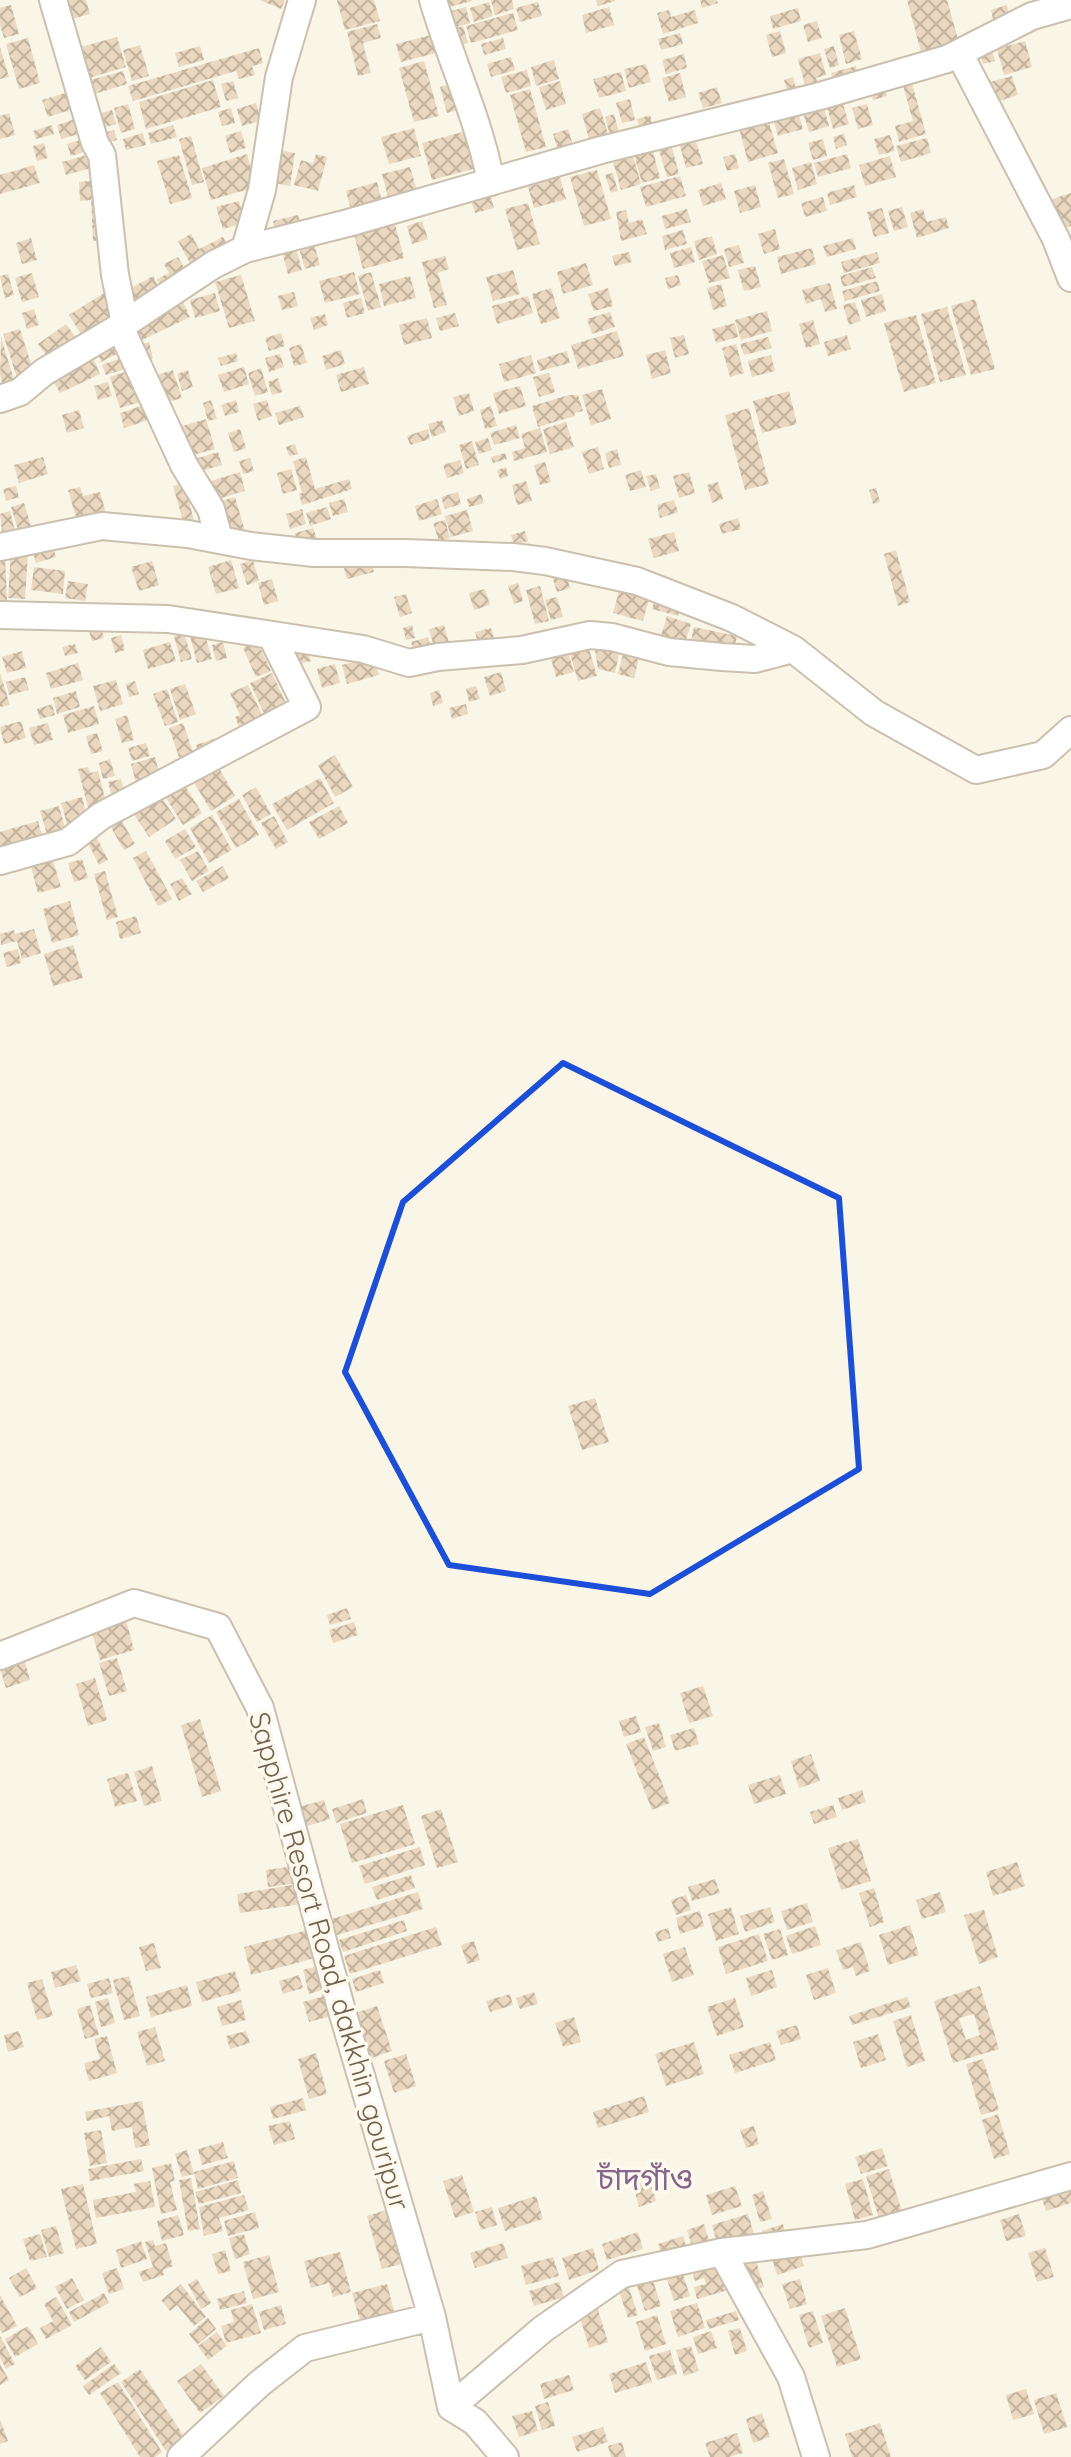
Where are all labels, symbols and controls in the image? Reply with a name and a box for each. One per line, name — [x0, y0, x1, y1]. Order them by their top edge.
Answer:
street label: Sapphire Resort Road, dakkhin gouripur — [242, 1708, 418, 2214]
district label: চাঁদগাঁও — [596, 2158, 693, 2198]

